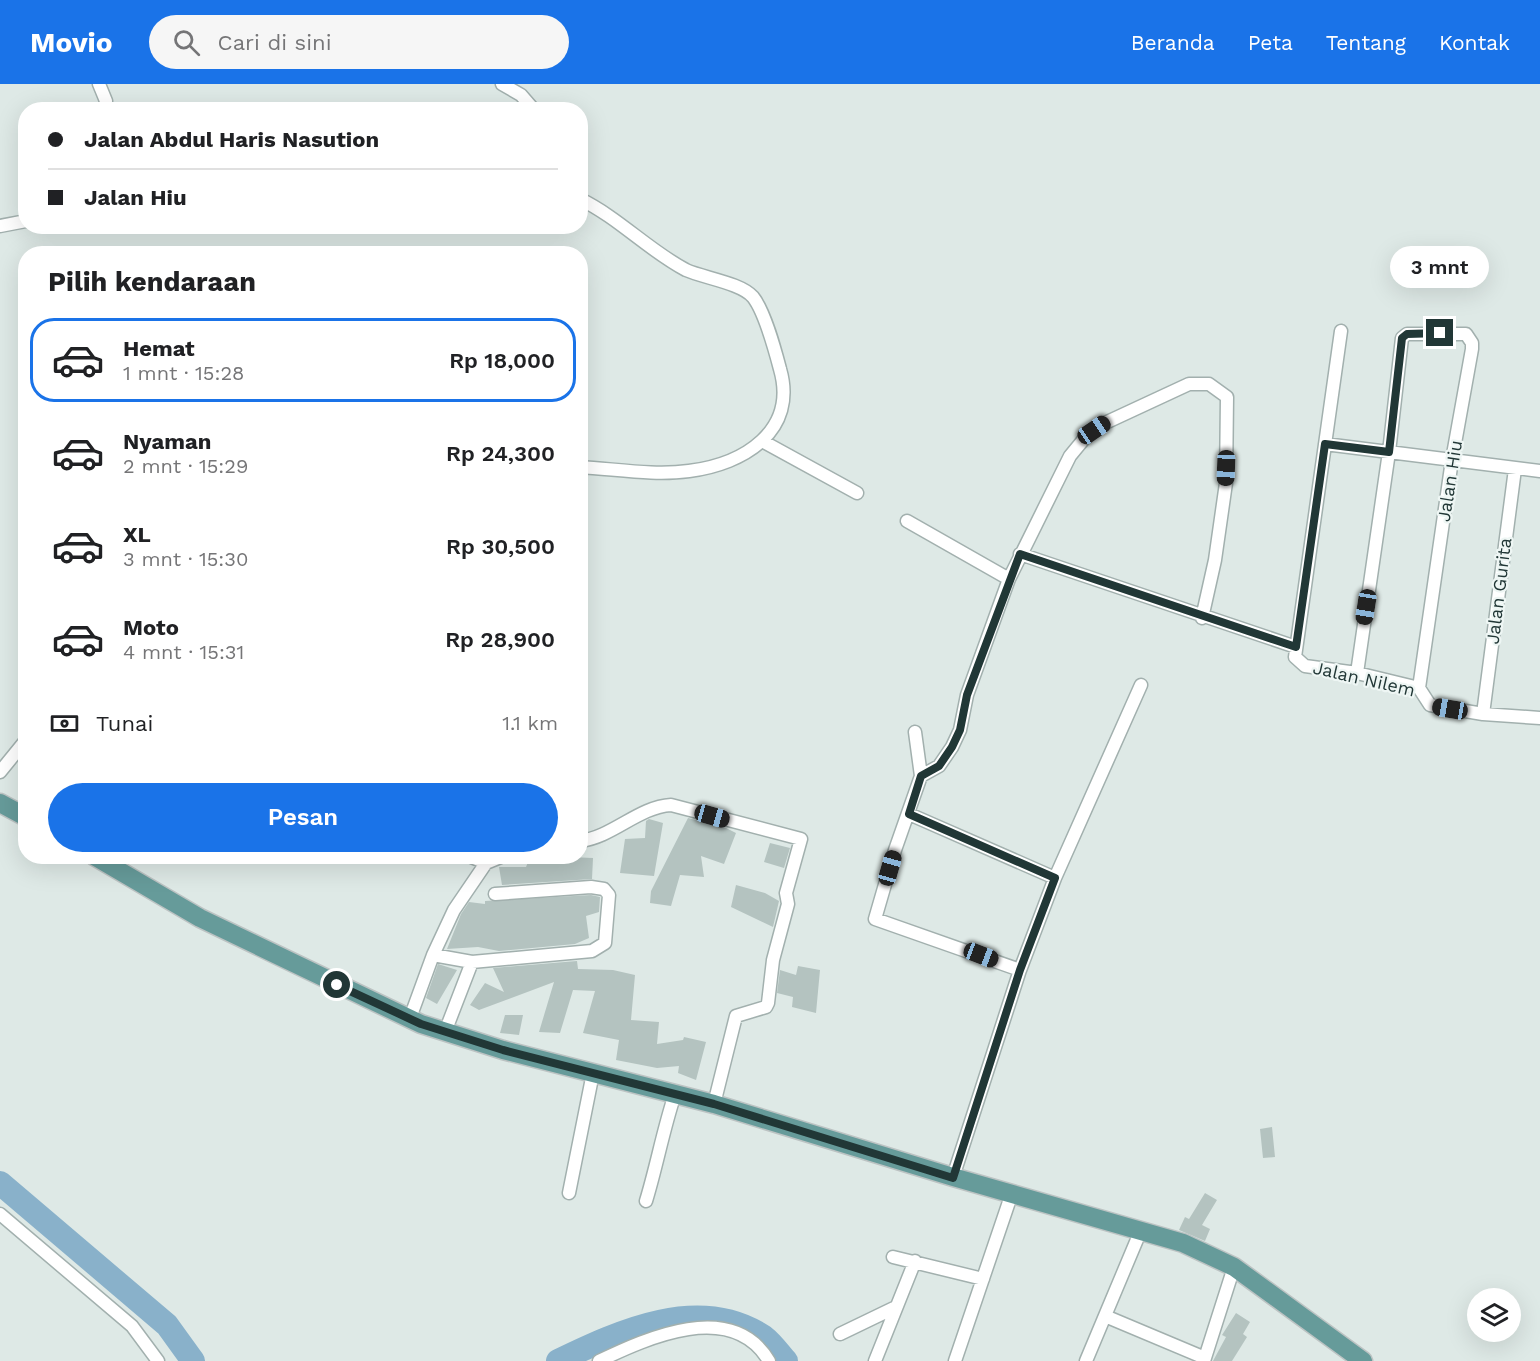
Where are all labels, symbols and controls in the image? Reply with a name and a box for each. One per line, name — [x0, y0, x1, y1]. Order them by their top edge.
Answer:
search box — [149, 15, 569, 69]
text: Movio — [30, 26, 113, 59]
icon: search — [170, 26, 203, 59]
text: Cari di sini — [218, 30, 332, 55]
text: Beranda — [1131, 30, 1215, 55]
text: Peta — [1248, 30, 1293, 55]
text: Tentang — [1326, 30, 1406, 55]
text: Kontak — [1439, 30, 1510, 55]
text: Jalan Abdul Haris Nasution — [84, 127, 379, 152]
text: Jalan Hiu — [84, 185, 187, 210]
callout: 3 mnt — [1390, 246, 1490, 288]
text: 3 mnt — [1411, 255, 1468, 279]
text: Pilih kendaraan — [48, 266, 256, 298]
route end — [1426, 319, 1453, 346]
icon: car — [51, 333, 105, 387]
text: Hemat — [123, 336, 195, 361]
text: Rp 18,000 — [449, 348, 555, 373]
text: 1 mnt · 15:28 — [123, 361, 244, 385]
car — [1074, 412, 1114, 448]
icon: car — [51, 426, 105, 480]
text: Nyaman — [123, 429, 211, 454]
street label: Jalan Hiu — [1433, 439, 1466, 523]
text: Rp 24,300 — [446, 441, 555, 466]
car — [1216, 450, 1236, 486]
text: 2 mnt · 15:29 — [123, 454, 248, 478]
icon: car — [51, 519, 105, 573]
text: XL — [123, 522, 151, 547]
text: Rp 30,500 — [446, 534, 555, 559]
street label: Jalan Gurita — [1482, 537, 1515, 645]
text: 3 mnt · 15:30 — [123, 547, 248, 571]
car — [1354, 588, 1378, 626]
icon: car — [51, 612, 105, 666]
text: Moto — [123, 615, 179, 640]
text: Rp 28,900 — [445, 627, 555, 652]
text: 4 mnt · 15:31 — [123, 640, 244, 664]
street label: Jalan Nilem — [1311, 657, 1417, 700]
car — [1431, 697, 1469, 721]
icon: cash — [48, 707, 81, 740]
text: Tunai — [96, 711, 153, 736]
text: 1.1 km — [502, 711, 558, 735]
button: Pesan — [48, 783, 558, 852]
car — [692, 802, 732, 830]
car — [876, 848, 904, 888]
car — [961, 940, 1001, 970]
route start — [323, 971, 350, 998]
map controls — [1467, 1288, 1521, 1342]
button: layers — [1467, 1288, 1521, 1342]

